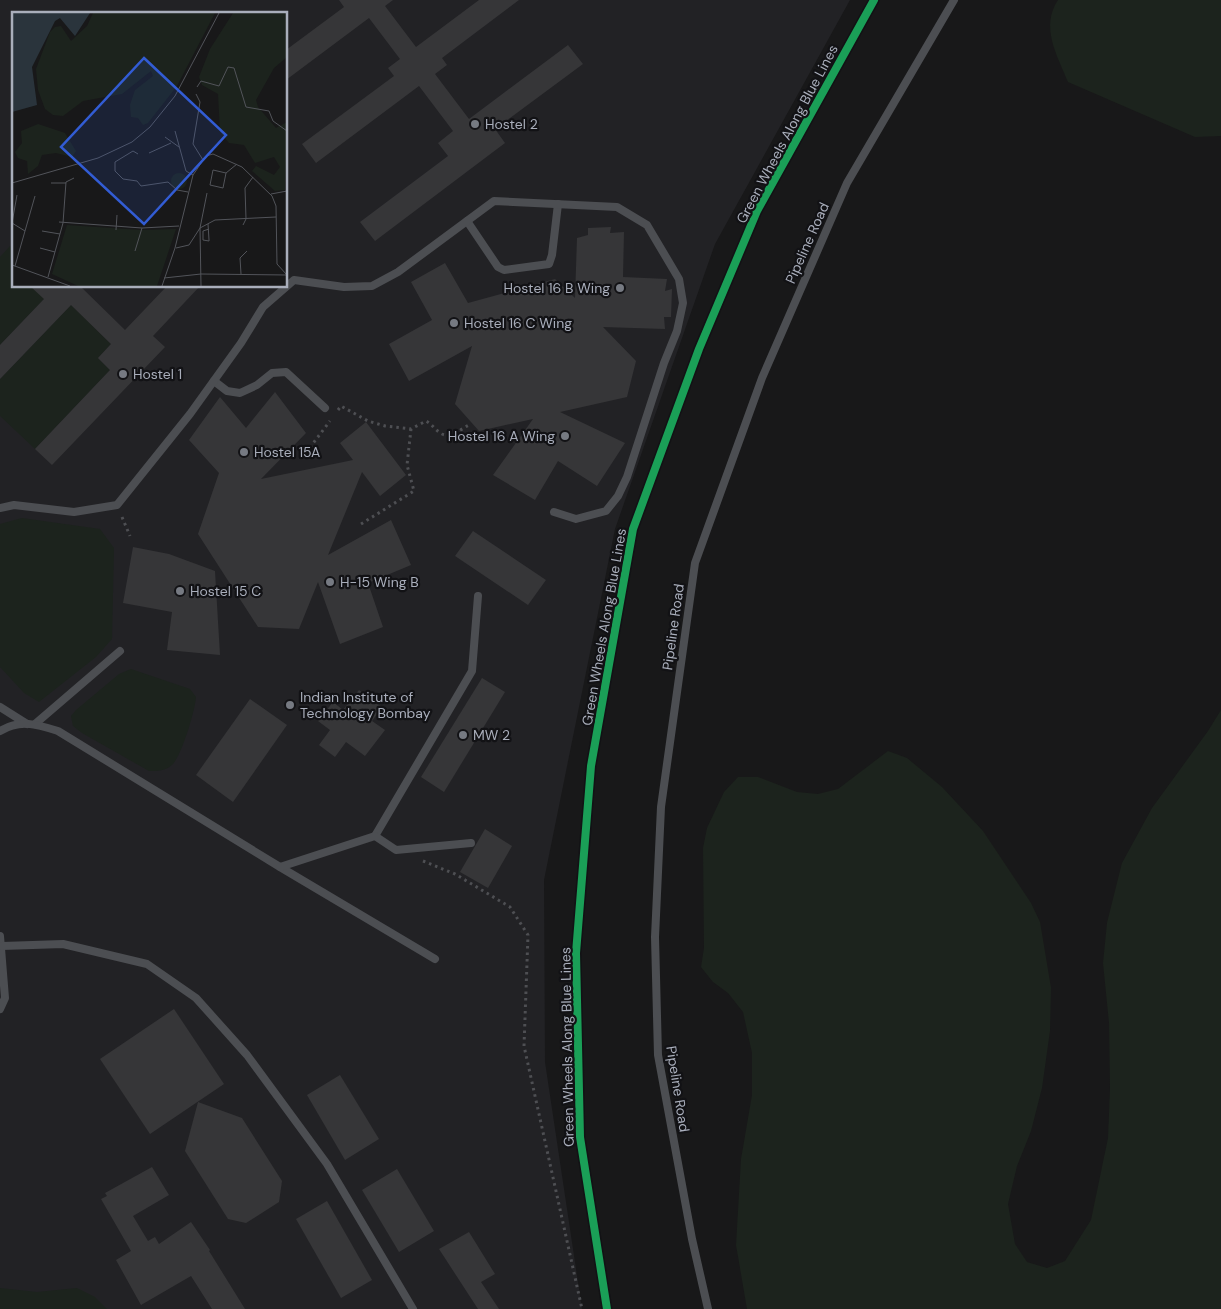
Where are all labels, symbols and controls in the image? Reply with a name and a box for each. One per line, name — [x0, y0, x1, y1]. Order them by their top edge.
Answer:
inset map — [12, 12, 288, 288]
street label: Green Wheels Along Blue Lines — [732, 42, 842, 226]
place label: Hostel 2 — [485, 115, 538, 133]
marker: Hostel 2 — [469, 118, 481, 130]
street label: Pipeline Road — [781, 200, 833, 286]
place label: Hostel 16 B Wing — [504, 279, 610, 297]
marker: Hostel 16 B Wing — [614, 282, 626, 294]
place label: Hostel 16 C Wing — [464, 314, 572, 332]
marker: Hostel 16 C Wing — [448, 317, 460, 329]
place label: Hostel 1 — [133, 365, 182, 383]
marker: Hostel 1 — [117, 368, 129, 380]
place label: Hostel 16 A Wing — [448, 427, 555, 445]
marker: Hostel 16 A Wing — [559, 430, 571, 442]
place label: Hostel 15A — [254, 443, 320, 461]
marker: Hostel 15A — [238, 446, 250, 458]
street label: Green Wheels Along Blue Lines — [578, 527, 630, 727]
place label: H-15 Wing B — [340, 573, 419, 591]
marker: H-15 Wing B — [324, 576, 336, 588]
place label: Hostel 15 C — [190, 582, 261, 600]
street label: Pipeline Road — [658, 583, 688, 671]
marker: Hostel 15 C — [174, 585, 186, 597]
place label: Indian Institute of Technology Bombay — [300, 688, 431, 722]
marker: Indian Institute of Technology Bombay — [284, 699, 296, 711]
place label: MW 2 — [473, 726, 510, 744]
marker: MW 2 — [457, 729, 469, 741]
street label: Green Wheels Along Blue Lines — [556, 947, 578, 1147]
street label: Pipeline Road — [662, 1045, 694, 1133]

